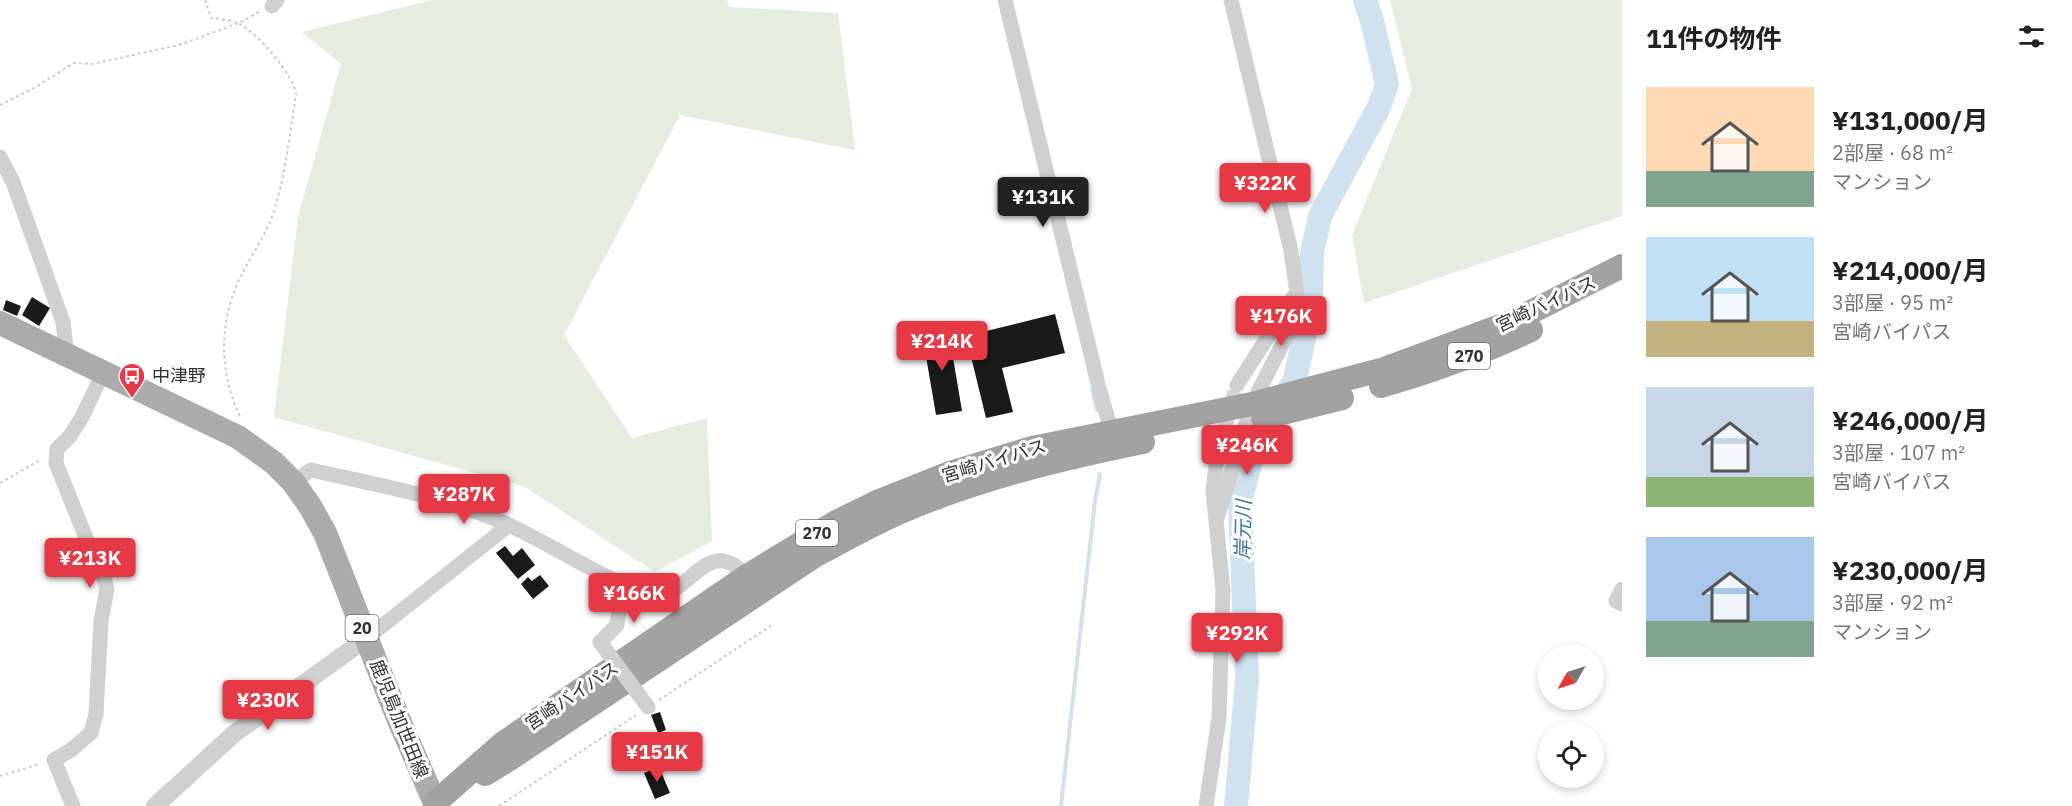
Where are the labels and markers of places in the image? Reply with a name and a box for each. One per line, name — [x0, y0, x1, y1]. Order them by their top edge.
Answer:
pin: ¥322K — [1223, 163, 1307, 214]
pin: ¥131K — [1001, 177, 1085, 228]
pin: ¥176K — [1239, 296, 1323, 347]
pin: ¥214K — [900, 321, 984, 372]
bus stop icon: 中津野 — [117, 361, 147, 399]
place label: 中津野 — [152, 364, 206, 387]
pin: ¥246K — [1205, 425, 1289, 476]
pin: ¥287K — [422, 474, 506, 525]
pin: ¥213K — [48, 538, 132, 589]
pin: ¥166K — [592, 573, 676, 624]
pin: ¥292K — [1195, 613, 1279, 664]
pin: ¥230K — [226, 680, 310, 731]
pin: ¥151K — [615, 732, 699, 783]

